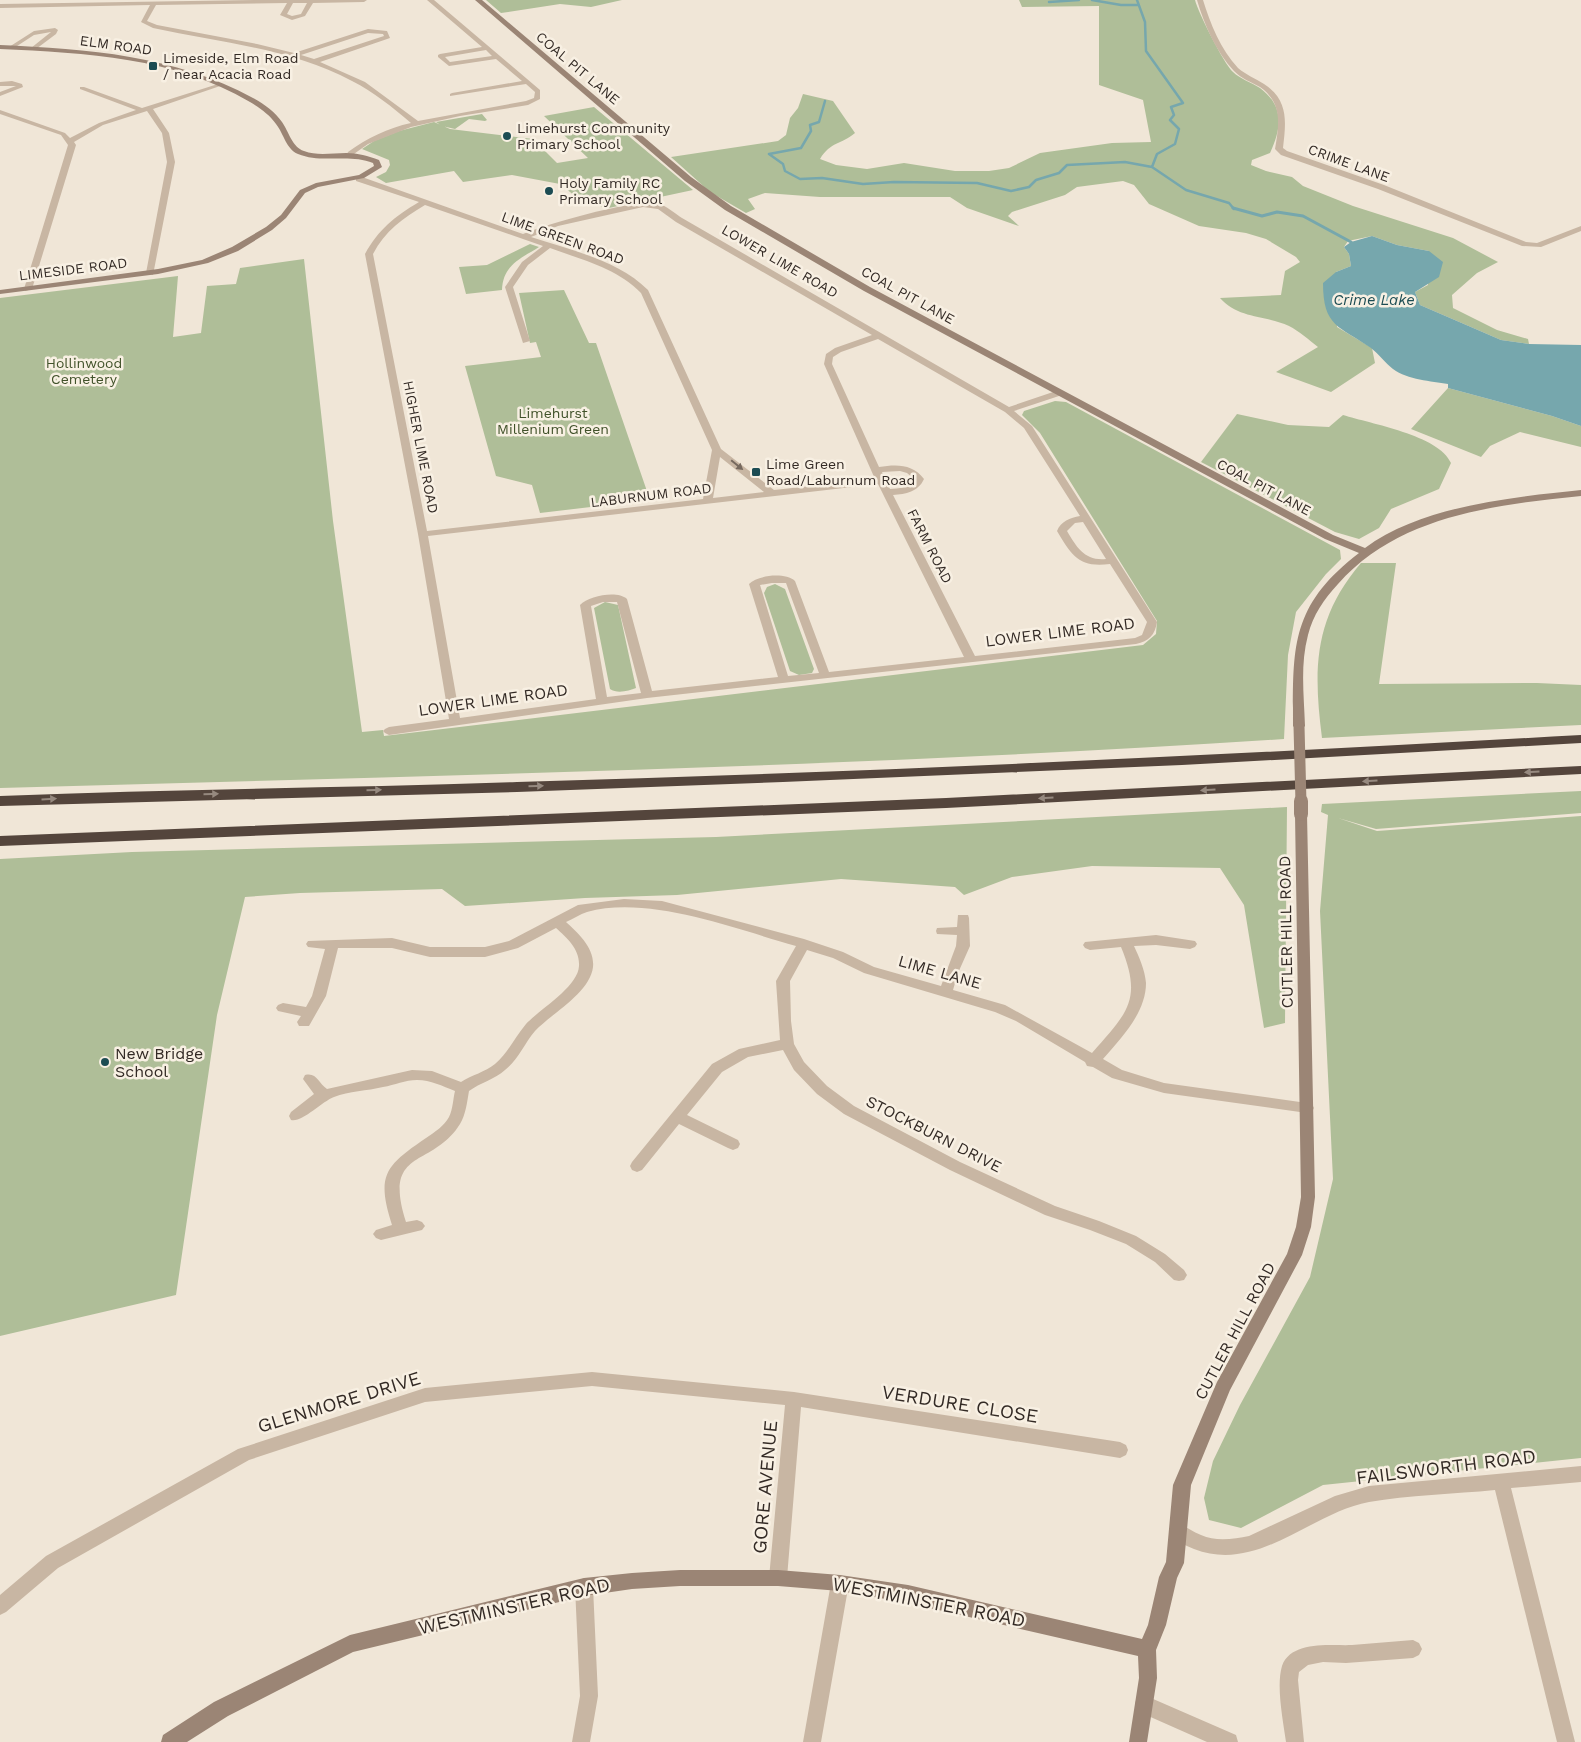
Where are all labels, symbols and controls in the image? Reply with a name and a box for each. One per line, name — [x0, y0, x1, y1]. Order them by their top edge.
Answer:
street label: COAL PIT LANE — [533, 28, 623, 108]
street label: ELM ROAD — [79, 32, 153, 58]
place label: Limeside, Elm Road / near Acacia Road — [163, 50, 298, 82]
marker: Limeside, Elm Road / near Acacia Road — [147, 60, 159, 72]
place label: Limehurst Community Primary School — [517, 120, 671, 152]
marker: Limehurst Community Primary School — [501, 130, 513, 142]
street label: CRIME LANE — [1306, 141, 1392, 185]
place label: Holy Family RC Primary School — [559, 175, 663, 207]
marker: Holy Family RC Primary School — [543, 185, 555, 197]
street label: LIME GREEN ROAD — [500, 208, 626, 268]
street label: LOWER LIME ROAD — [719, 221, 841, 301]
street label: LIMESIDE ROAD — [18, 254, 128, 284]
street label: COAL PIT LANE — [859, 263, 957, 327]
water label: Crime Lake — [1333, 291, 1415, 309]
park label: Hollinwood Cemetery — [46, 355, 122, 387]
street label: HIGHER LIME ROAD — [400, 379, 442, 515]
park label: Limehurst Millenium Green — [497, 405, 609, 437]
street label: COAL PIT LANE — [1214, 455, 1314, 519]
place label: Lime Green Road/Laburnum Road — [766, 456, 915, 488]
one-way arrow — [730, 460, 743, 471]
marker: Lime Green Road/Laburnum Road — [750, 466, 762, 478]
street label: LABURNUM ROAD — [590, 480, 712, 510]
street label: FARM ROAD — [904, 506, 956, 586]
street label: LOWER LIME ROAD — [984, 613, 1136, 651]
street label: LOWER LIME ROAD — [417, 680, 569, 720]
one-way arrow — [1524, 769, 1540, 777]
one-way arrow — [1362, 778, 1378, 786]
one-way arrow — [528, 782, 544, 790]
one-way arrow — [366, 786, 382, 794]
one-way arrow — [1200, 786, 1216, 794]
one-way arrow — [203, 789, 219, 797]
one-way arrow — [41, 795, 57, 803]
one-way arrow — [1037, 795, 1053, 803]
street label: CUTLER HILL ROAD — [1275, 855, 1297, 1009]
street label: LIME LANE — [896, 951, 984, 993]
place label: New Bridge School — [115, 1044, 203, 1081]
marker: New Bridge School — [99, 1056, 111, 1068]
street label: STOCKBURN DRIVE — [863, 1092, 1005, 1176]
street label: CUTLER HILL ROAD — [1191, 1259, 1279, 1403]
street label: GLENMORE DRIVE — [255, 1366, 423, 1438]
street label: VERDURE CLOSE — [880, 1380, 1040, 1428]
street label: GORE AVENUE — [748, 1419, 782, 1555]
street label: FAILSWORTH ROAD — [1355, 1445, 1537, 1489]
street label: WESTMINSTER ROAD — [831, 1572, 1027, 1632]
street label: WESTMINSTER ROAD — [416, 1573, 612, 1639]

